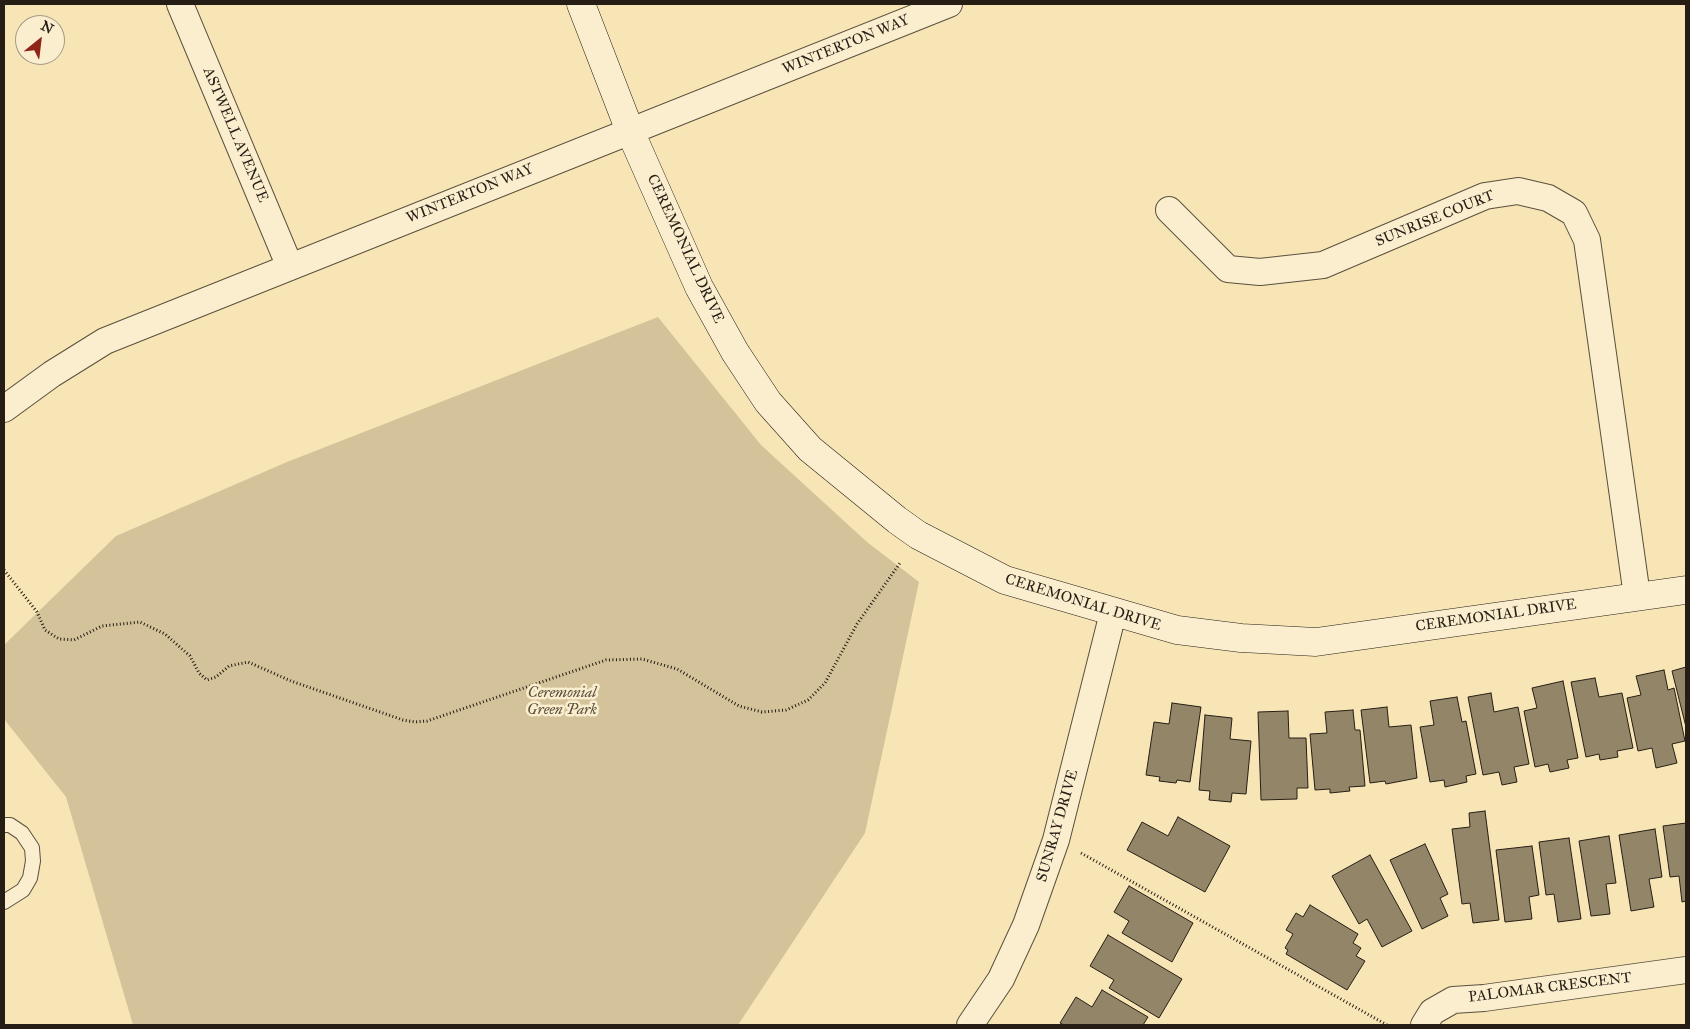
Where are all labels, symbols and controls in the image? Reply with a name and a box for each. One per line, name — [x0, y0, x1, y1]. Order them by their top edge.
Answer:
street label: WINTERTON WAY — [780, 11, 912, 79]
north arrow — [15, 15, 65, 65]
text: N — [38, 17, 56, 38]
street label: ASTWELL AVENUE — [198, 65, 272, 205]
street label: WINTERTON WAY — [404, 160, 536, 228]
street label: CEREMONIAL DRIVE — [643, 172, 727, 326]
street label: SUNRISE COURT — [1373, 187, 1497, 251]
street label: CEREMONIAL DRIVE — [1003, 571, 1163, 635]
street label: CEREMONIAL DRIVE — [1414, 596, 1578, 636]
park label: Ceremonial Green Park — [527, 684, 597, 719]
street label: SUNRAY DRIVE — [1033, 768, 1083, 884]
street label: PALOMAR CRESCENT — [1467, 969, 1633, 1007]

